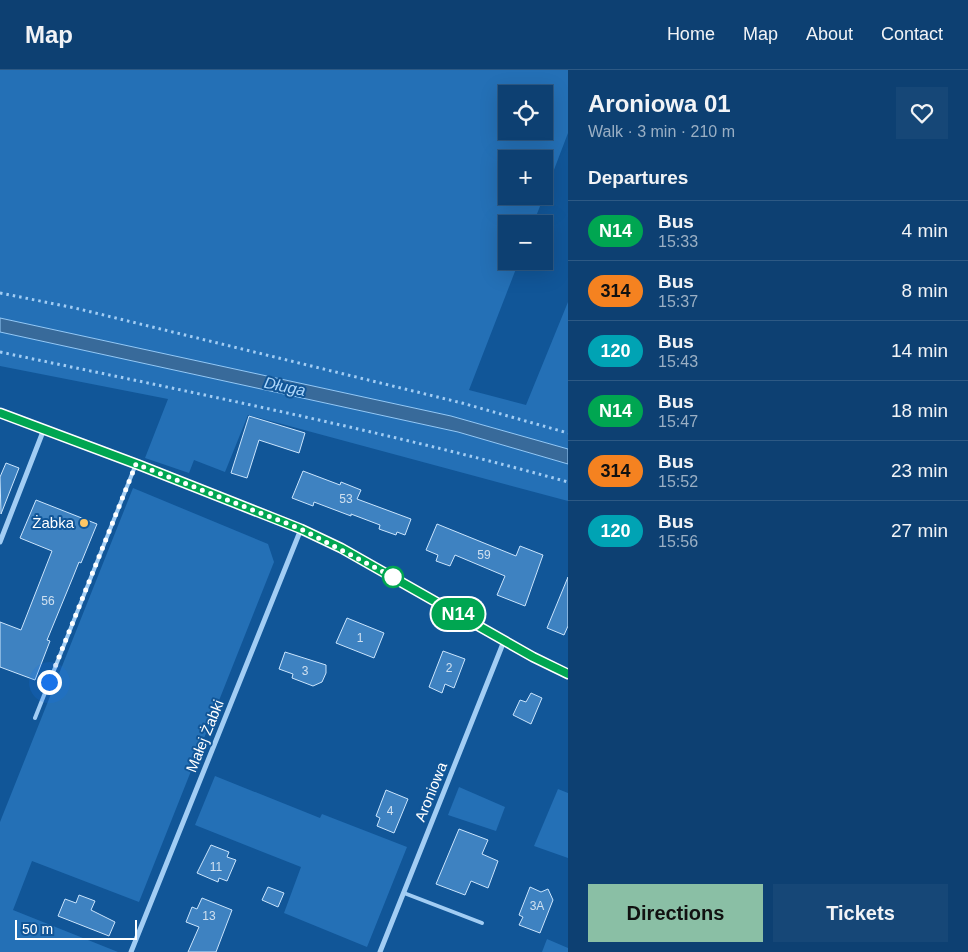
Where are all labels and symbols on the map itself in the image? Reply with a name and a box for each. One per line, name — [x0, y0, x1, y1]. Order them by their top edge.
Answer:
water label: Długa — [263, 374, 307, 399]
house number: 53 — [339, 492, 353, 506]
place label: Żabka — [32, 514, 75, 531]
marker: Żabka — [78, 517, 90, 529]
house number: 59 — [477, 548, 491, 562]
unlabelled marker — [382, 566, 404, 588]
house number: 56 — [41, 594, 55, 608]
line badge: N14 — [429, 598, 487, 630]
house number: 1 — [357, 631, 364, 645]
house number: 2 — [446, 661, 453, 675]
house number: 3 — [302, 664, 309, 678]
your location — [37, 670, 62, 695]
street label: Małej Żabki — [182, 697, 227, 775]
street label: Aroniowa — [411, 759, 450, 824]
house number: 4 — [387, 804, 394, 818]
house number: 11 — [210, 860, 223, 874]
house number: 3A — [530, 899, 544, 913]
house number: 13 — [202, 909, 216, 923]
scale bar — [15, 917, 138, 940]

